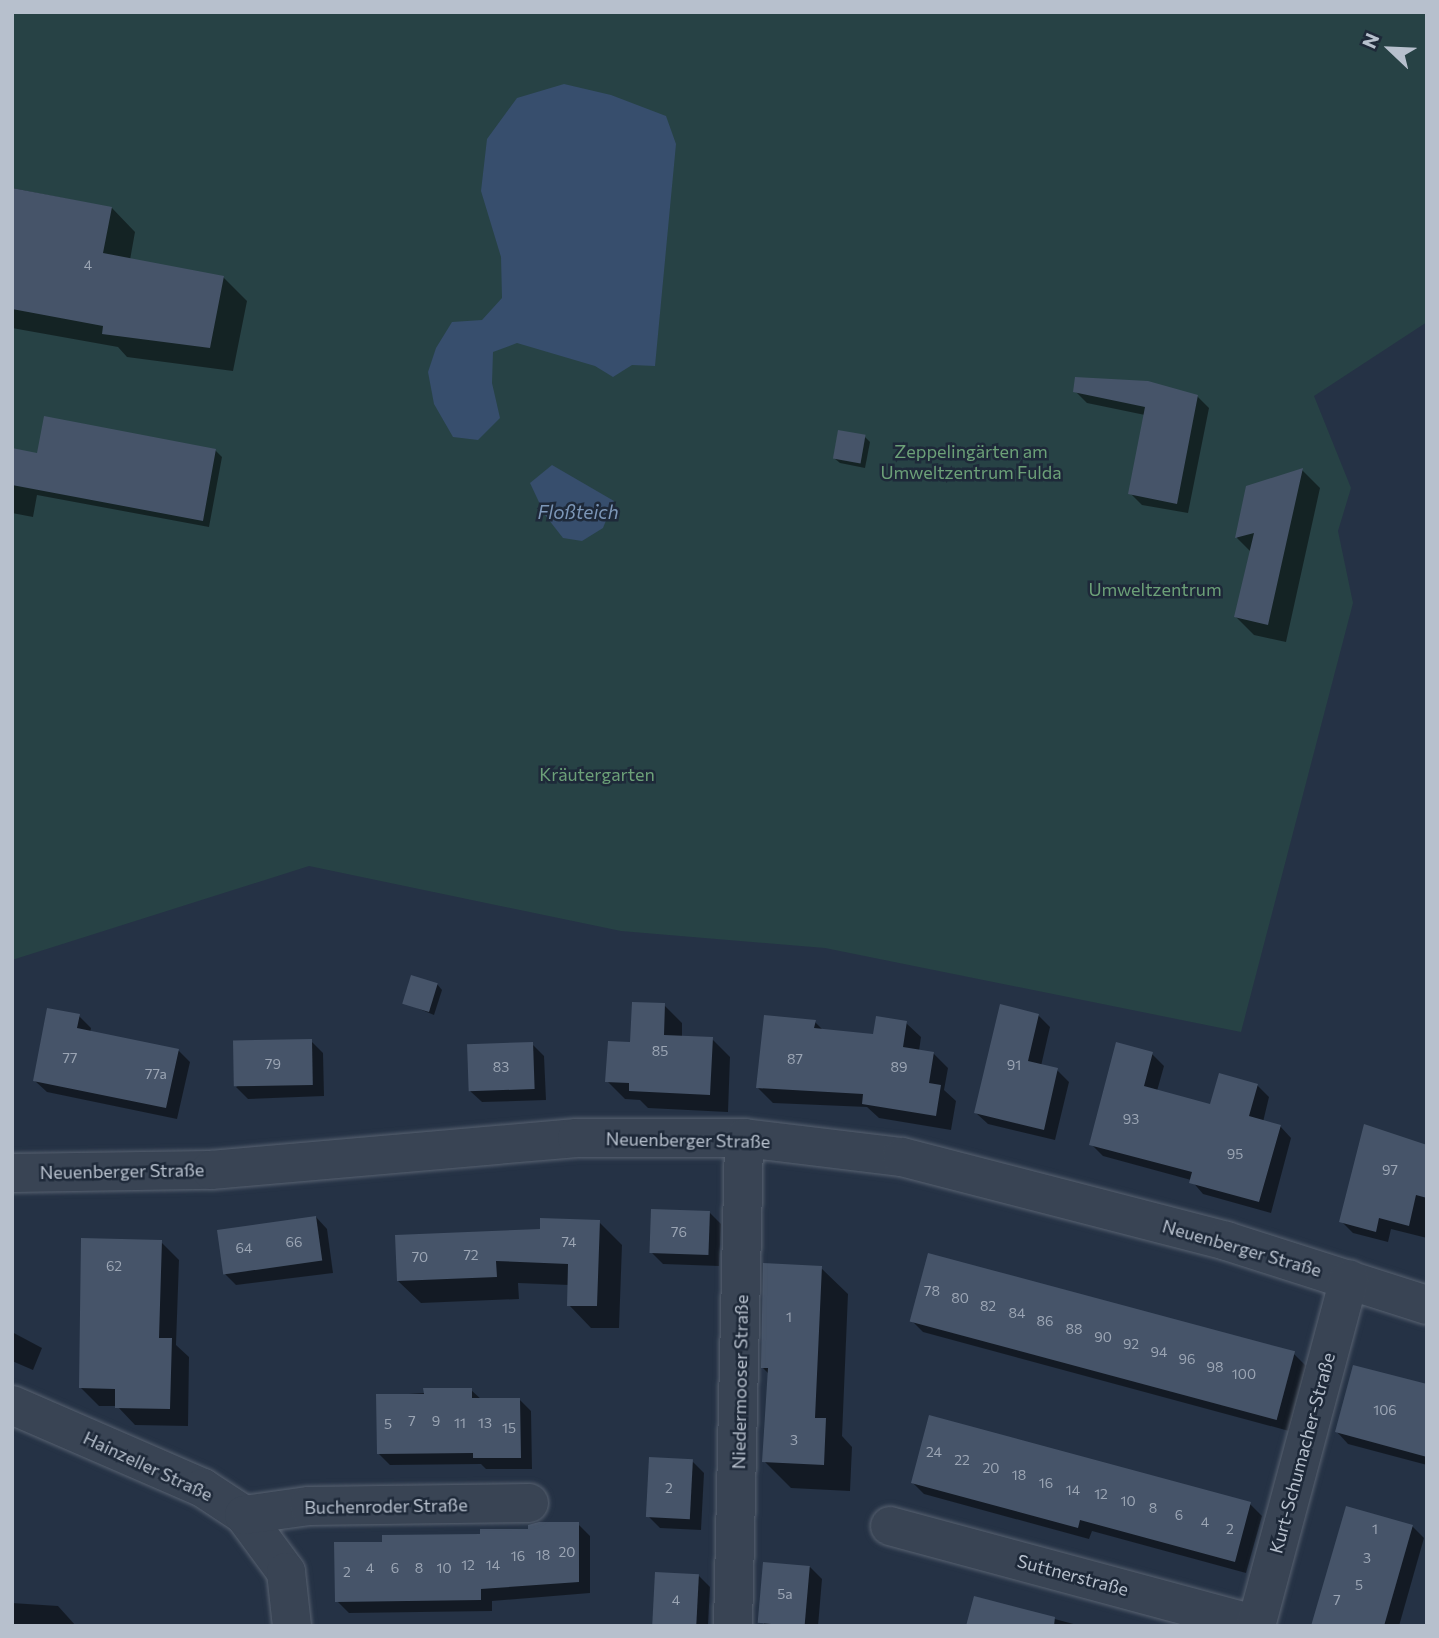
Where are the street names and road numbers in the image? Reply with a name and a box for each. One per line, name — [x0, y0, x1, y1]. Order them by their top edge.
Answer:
street label: Neuenberger Straße — [606, 1128, 770, 1152]
street label: Neuenberger Straße — [40, 1159, 204, 1183]
street label: Neuenberger Straße — [1160, 1215, 1324, 1281]
street label: Niedermooser Straße — [728, 1294, 752, 1470]
street label: Kurt-Schumacher-Straße — [1265, 1350, 1339, 1556]
street label: Hainzeller Straße — [80, 1427, 216, 1505]
street label: Buchenroder Straße — [304, 1494, 468, 1518]
street label: Suttnerstraße — [1015, 1550, 1131, 1600]

